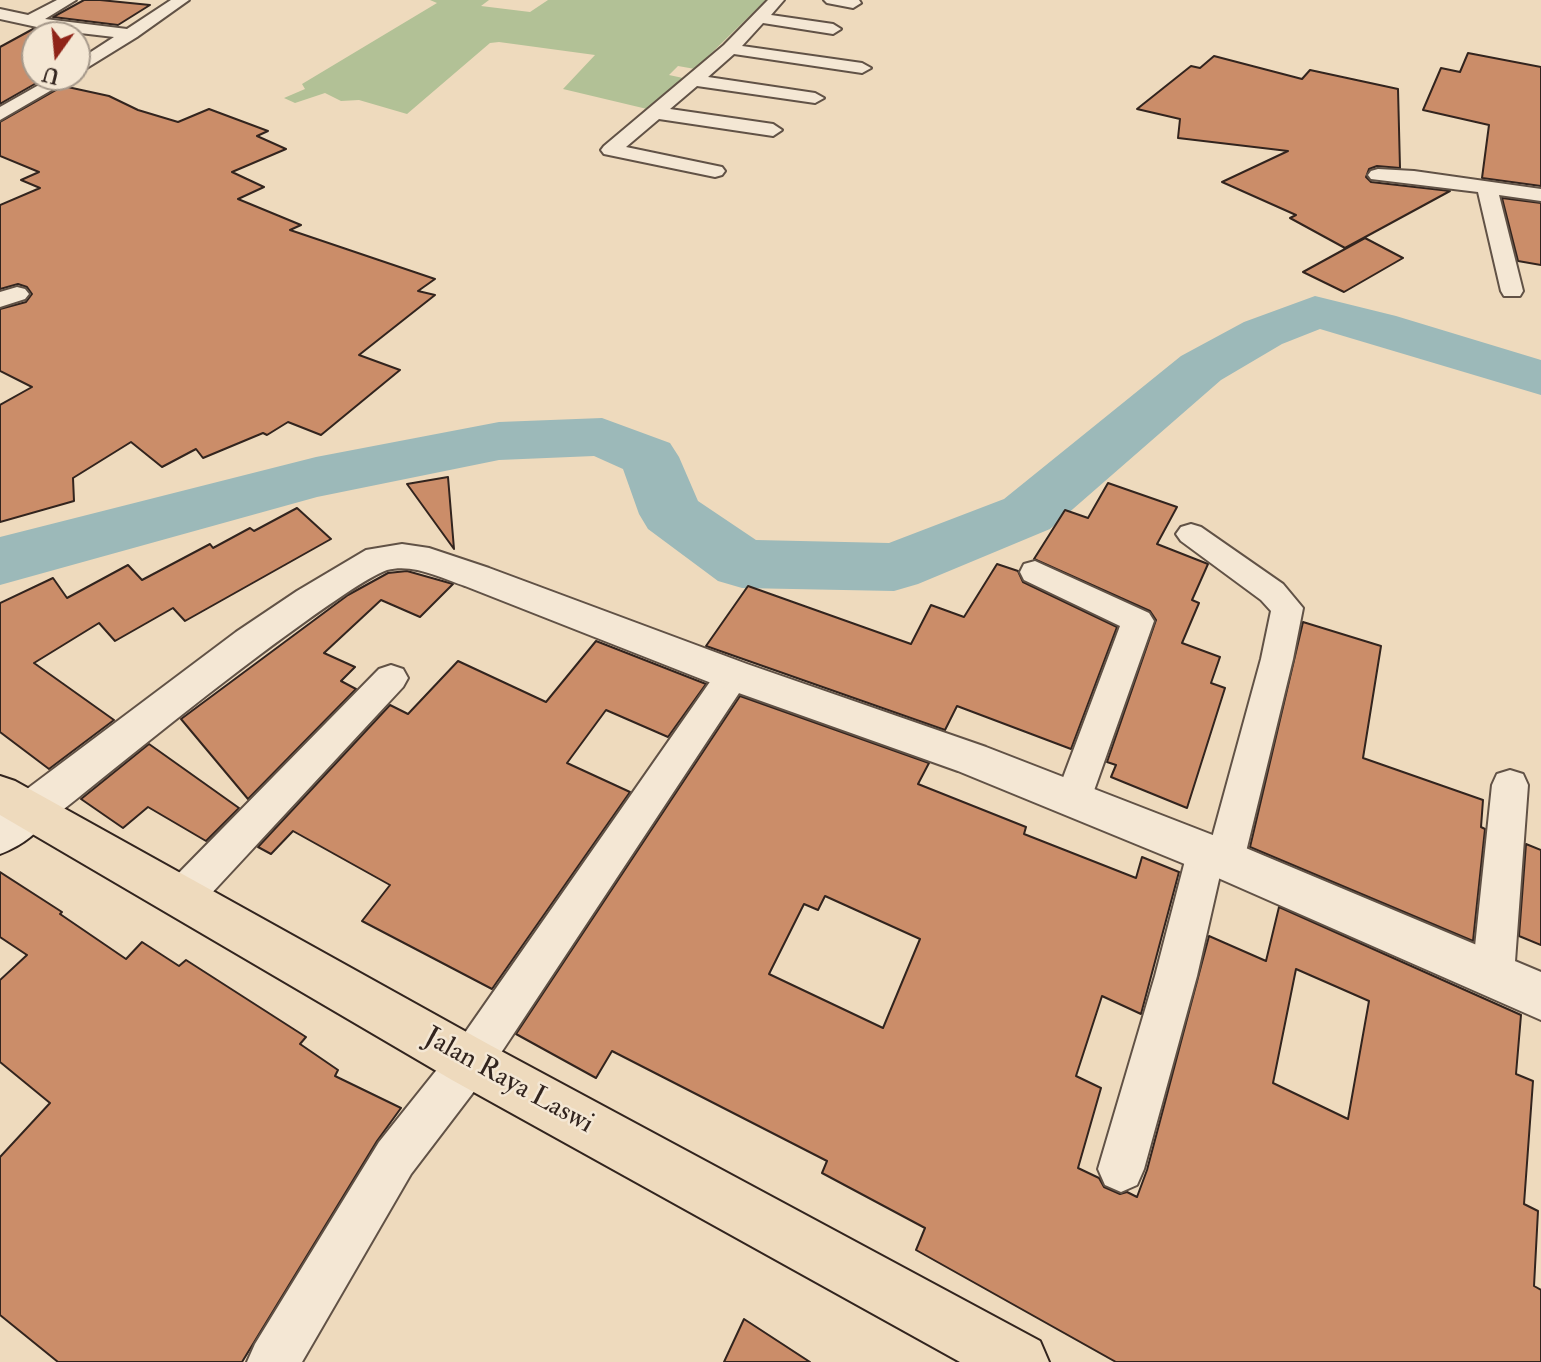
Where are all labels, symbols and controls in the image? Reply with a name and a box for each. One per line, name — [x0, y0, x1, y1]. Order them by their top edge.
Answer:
north arrow — [21, 21, 91, 91]
text: U — [40, 61, 62, 88]
street label: Jalan Raya Laswi — [418, 1022, 598, 1142]

